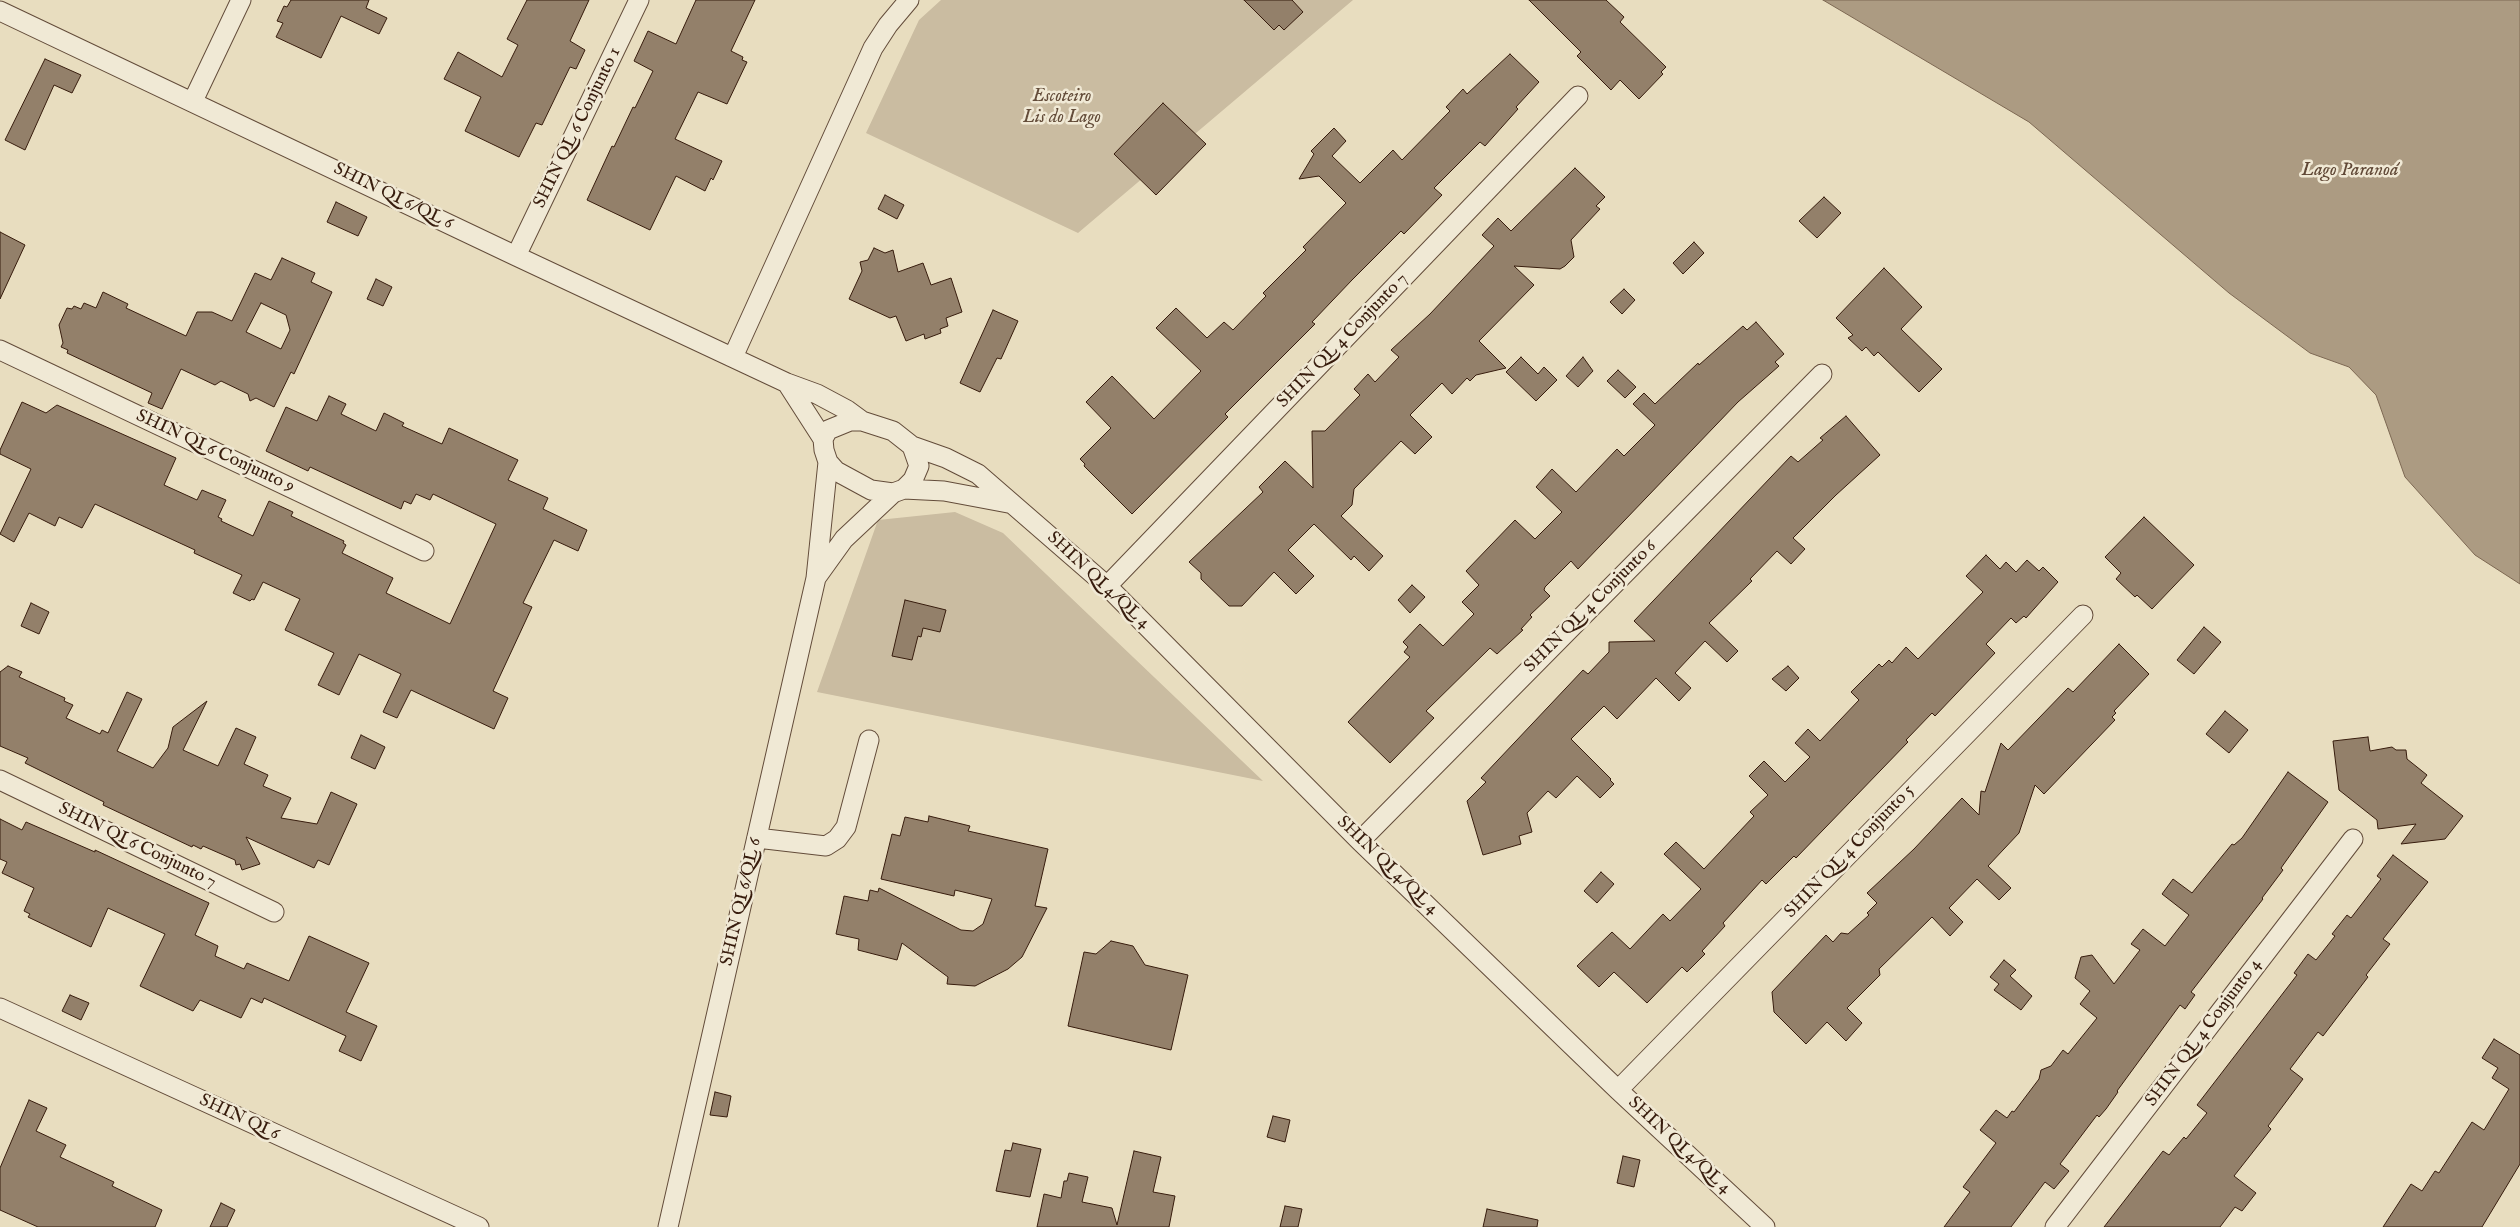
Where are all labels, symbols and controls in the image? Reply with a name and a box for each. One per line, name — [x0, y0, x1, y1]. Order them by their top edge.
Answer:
street label: SHIN QL 6 Conjunto 1 — [530, 44, 626, 212]
park label: Escoteiro Lis do Lago — [1023, 86, 1101, 128]
street label: SHIN QI 6/QL 6 — [330, 159, 456, 235]
water label: Lago Paranoá — [2302, 160, 2398, 182]
street label: SHIN QL 4 Conjunto 7 — [1273, 269, 1413, 413]
street label: SHIN QI 6 Conjunto 9 — [132, 406, 298, 498]
street label: SHIN QI 4/QL 4 — [1042, 528, 1154, 634]
street label: SHIN QL 4 Conjunto 6 — [1520, 536, 1662, 678]
street label: SHIN QL 4 Conjunto 5 — [1781, 781, 1919, 923]
street label: SHIN QI 6 Conjunto 7 — [55, 798, 219, 894]
street label: SHIN QI 4/QL 4 — [1332, 812, 1442, 920]
street label: SHIN QI 6/QL 6 — [717, 836, 767, 968]
street label: SHIN QL 4 Conjunto 4 — [2141, 955, 2267, 1111]
street label: SHIN QI 6 — [196, 1090, 282, 1146]
street label: SHIN QI 4/QL 4 — [1623, 1093, 1735, 1199]

